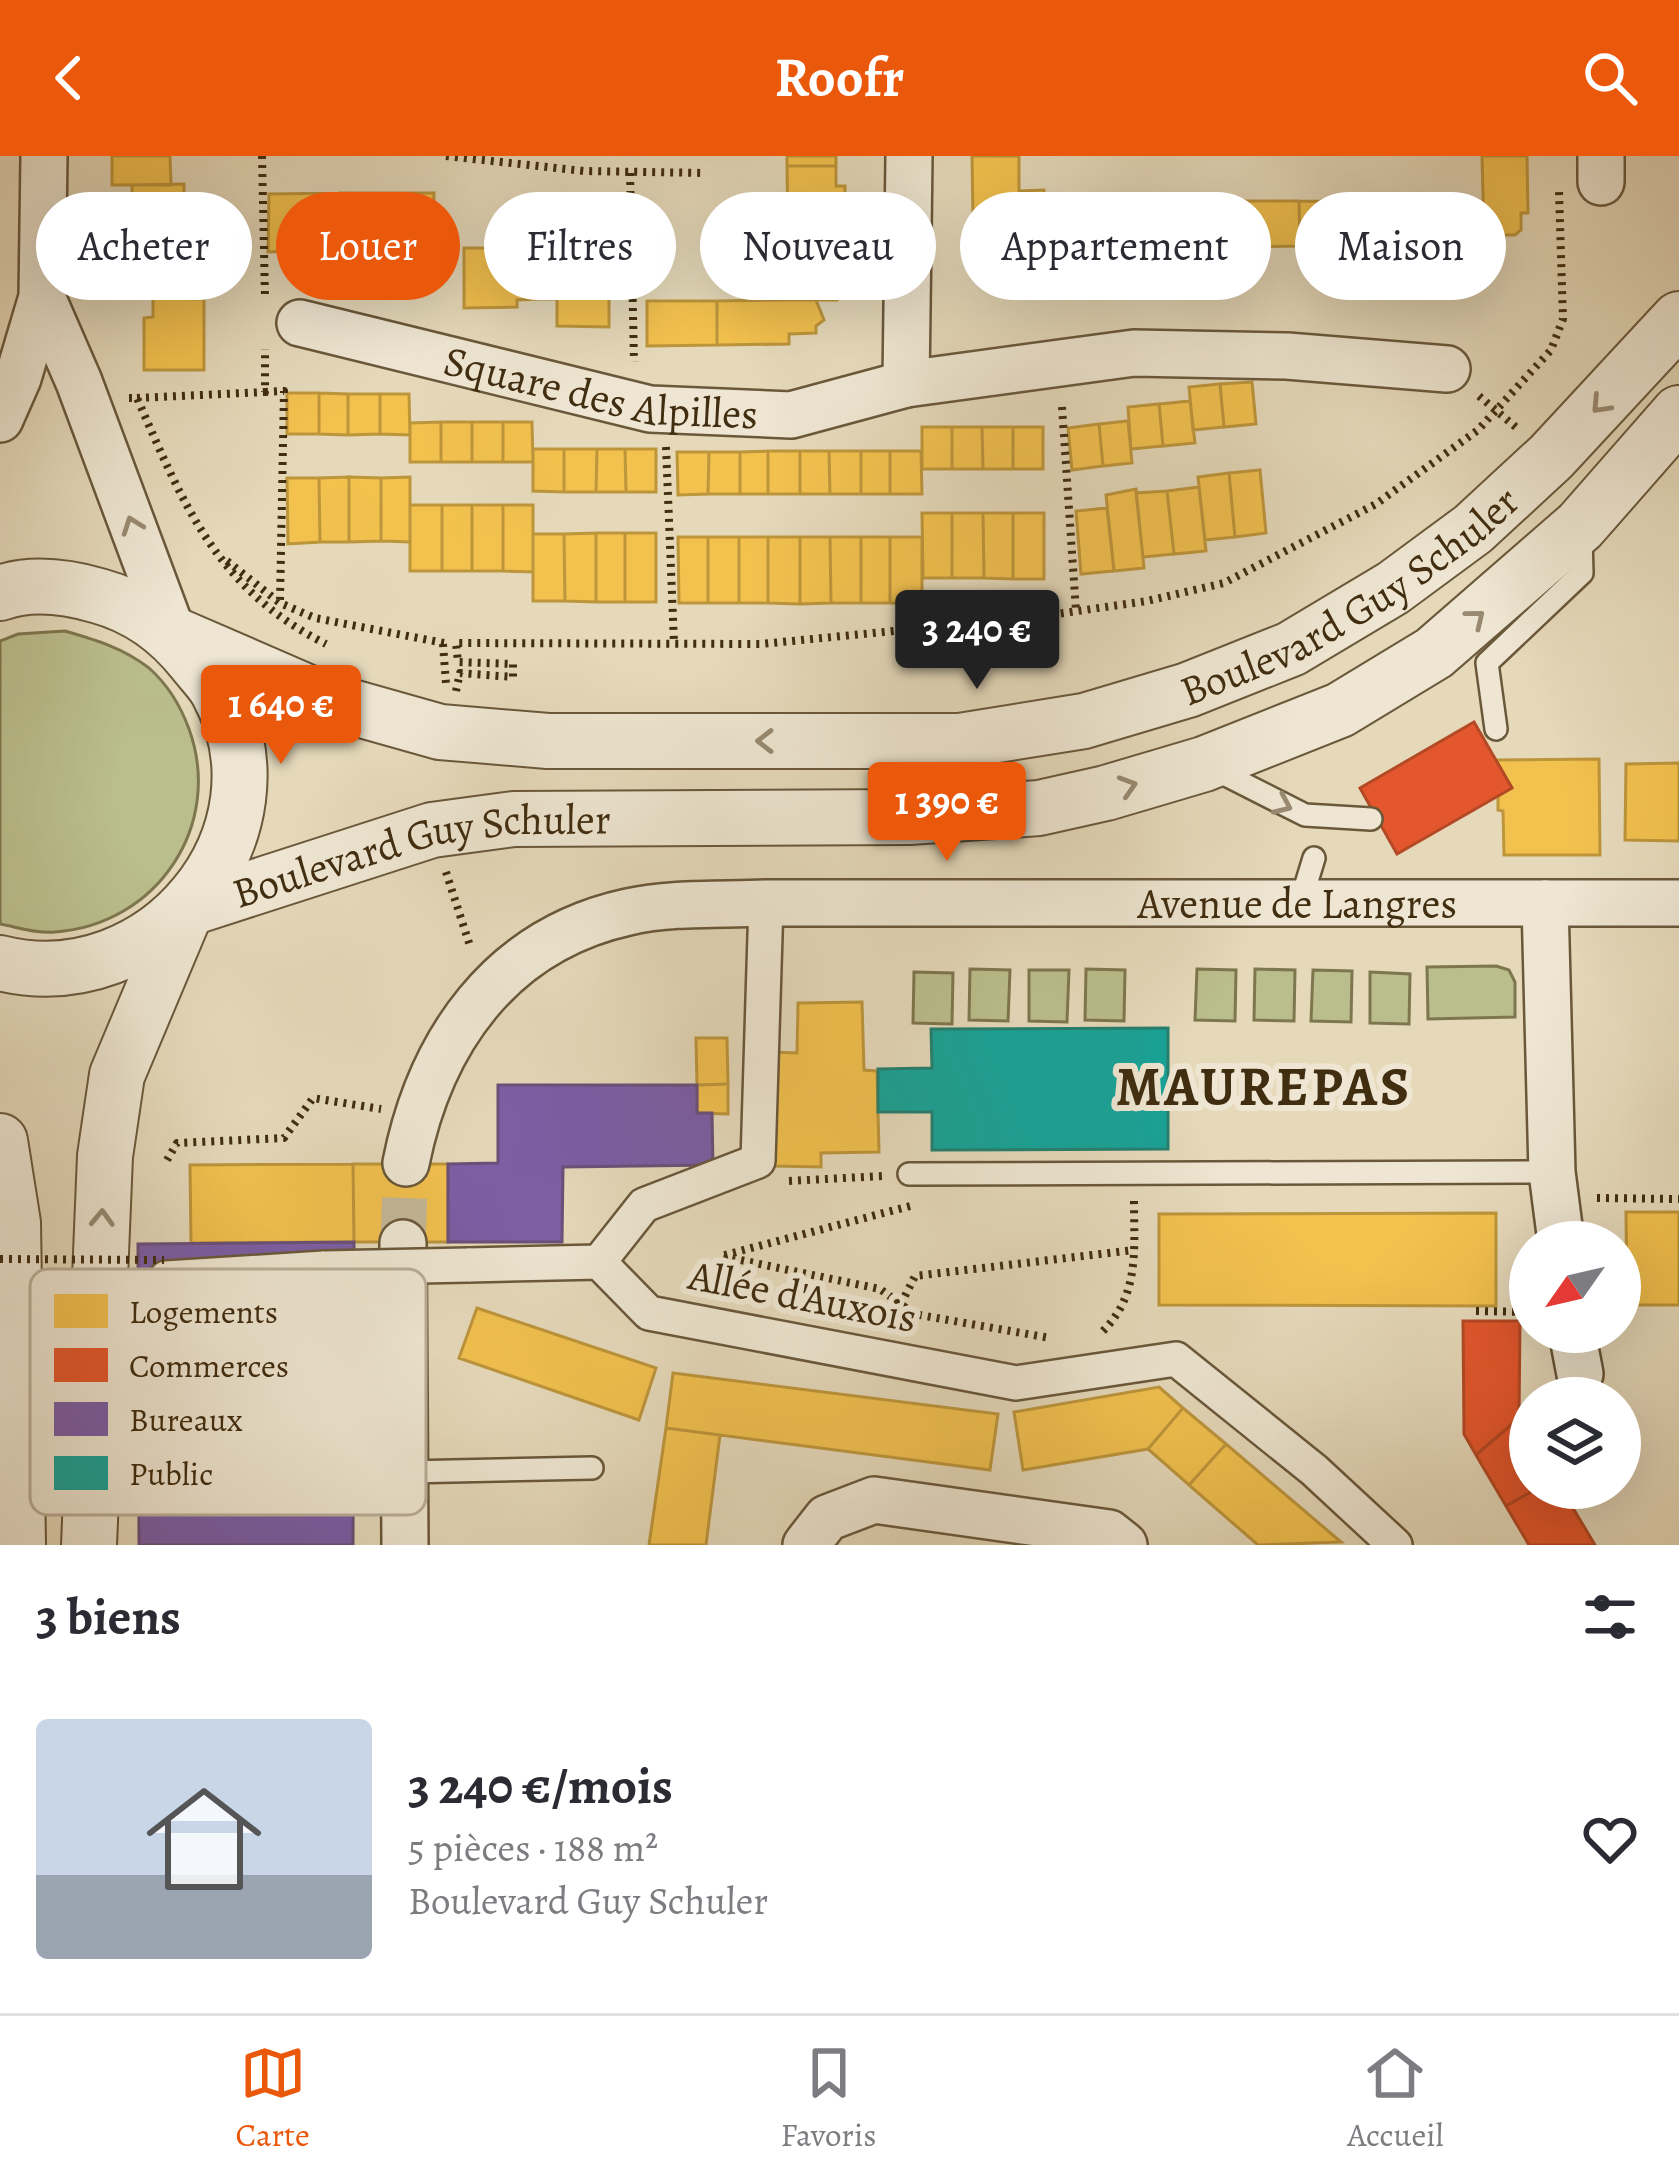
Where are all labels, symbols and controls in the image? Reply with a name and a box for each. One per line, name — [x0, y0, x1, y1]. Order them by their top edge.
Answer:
text: Roofr — [775, 41, 904, 115]
icon: back — [36, 45, 102, 111]
icon: search — [1577, 45, 1643, 111]
chip: Acheter — [36, 192, 252, 300]
chip: Louer — [276, 192, 460, 300]
chip: Filtres — [484, 192, 676, 300]
chip: Nouveau — [700, 192, 936, 300]
chip: Appartement — [960, 192, 1271, 300]
chip: Maison — [1295, 192, 1506, 300]
street label: Square des Alpilles — [438, 331, 759, 442]
one-way arrow — [1592, 391, 1614, 413]
street label: Boulevard Guy Schuler — [1171, 473, 1531, 719]
one-way arrow — [122, 515, 147, 536]
pin: 3 240 € — [866, 590, 1088, 692]
text: 3 240 € — [922, 602, 1032, 655]
one-way arrow — [1462, 611, 1484, 633]
pin: 1 640 € — [170, 665, 392, 767]
text: 1 640 € — [228, 677, 334, 730]
one-way arrow — [755, 728, 773, 754]
pin: 1 390 € — [836, 762, 1058, 864]
text: 1 390 € — [895, 774, 999, 827]
one-way arrow — [1117, 776, 1138, 801]
street label: Boulevard Guy Schuler — [225, 790, 611, 921]
one-way arrow — [1271, 791, 1293, 815]
street label: Avenue de Langres — [1137, 875, 1457, 932]
district label: MAUREPAS — [1116, 1050, 1412, 1124]
one-way arrow — [89, 1208, 115, 1227]
north arrow — [1509, 1221, 1641, 1353]
map controls — [1509, 1221, 1641, 1509]
street label: Allée d'Auxois — [683, 1246, 922, 1346]
legend — [30, 1269, 426, 1515]
text: Logements — [129, 1289, 278, 1334]
text: Commerces — [129, 1343, 289, 1388]
button: layers — [1509, 1377, 1641, 1509]
text: Bureaux — [129, 1397, 243, 1442]
text: Public — [129, 1451, 213, 1496]
text: 3 biens — [36, 1582, 181, 1652]
icon: filters — [1577, 1584, 1643, 1650]
text: 3 240 €/mois — [408, 1751, 673, 1821]
icon: home — [132, 1767, 276, 1911]
icon: heart — [1577, 1806, 1643, 1872]
text: 5 pièces · 188 m² — [408, 1821, 658, 1874]
text: Boulevard Guy Schuler — [408, 1874, 768, 1927]
tab: Carte — [235, 2040, 310, 2157]
tab: Favoris — [781, 2040, 877, 2157]
tab: Accueil — [1347, 2040, 1444, 2157]

